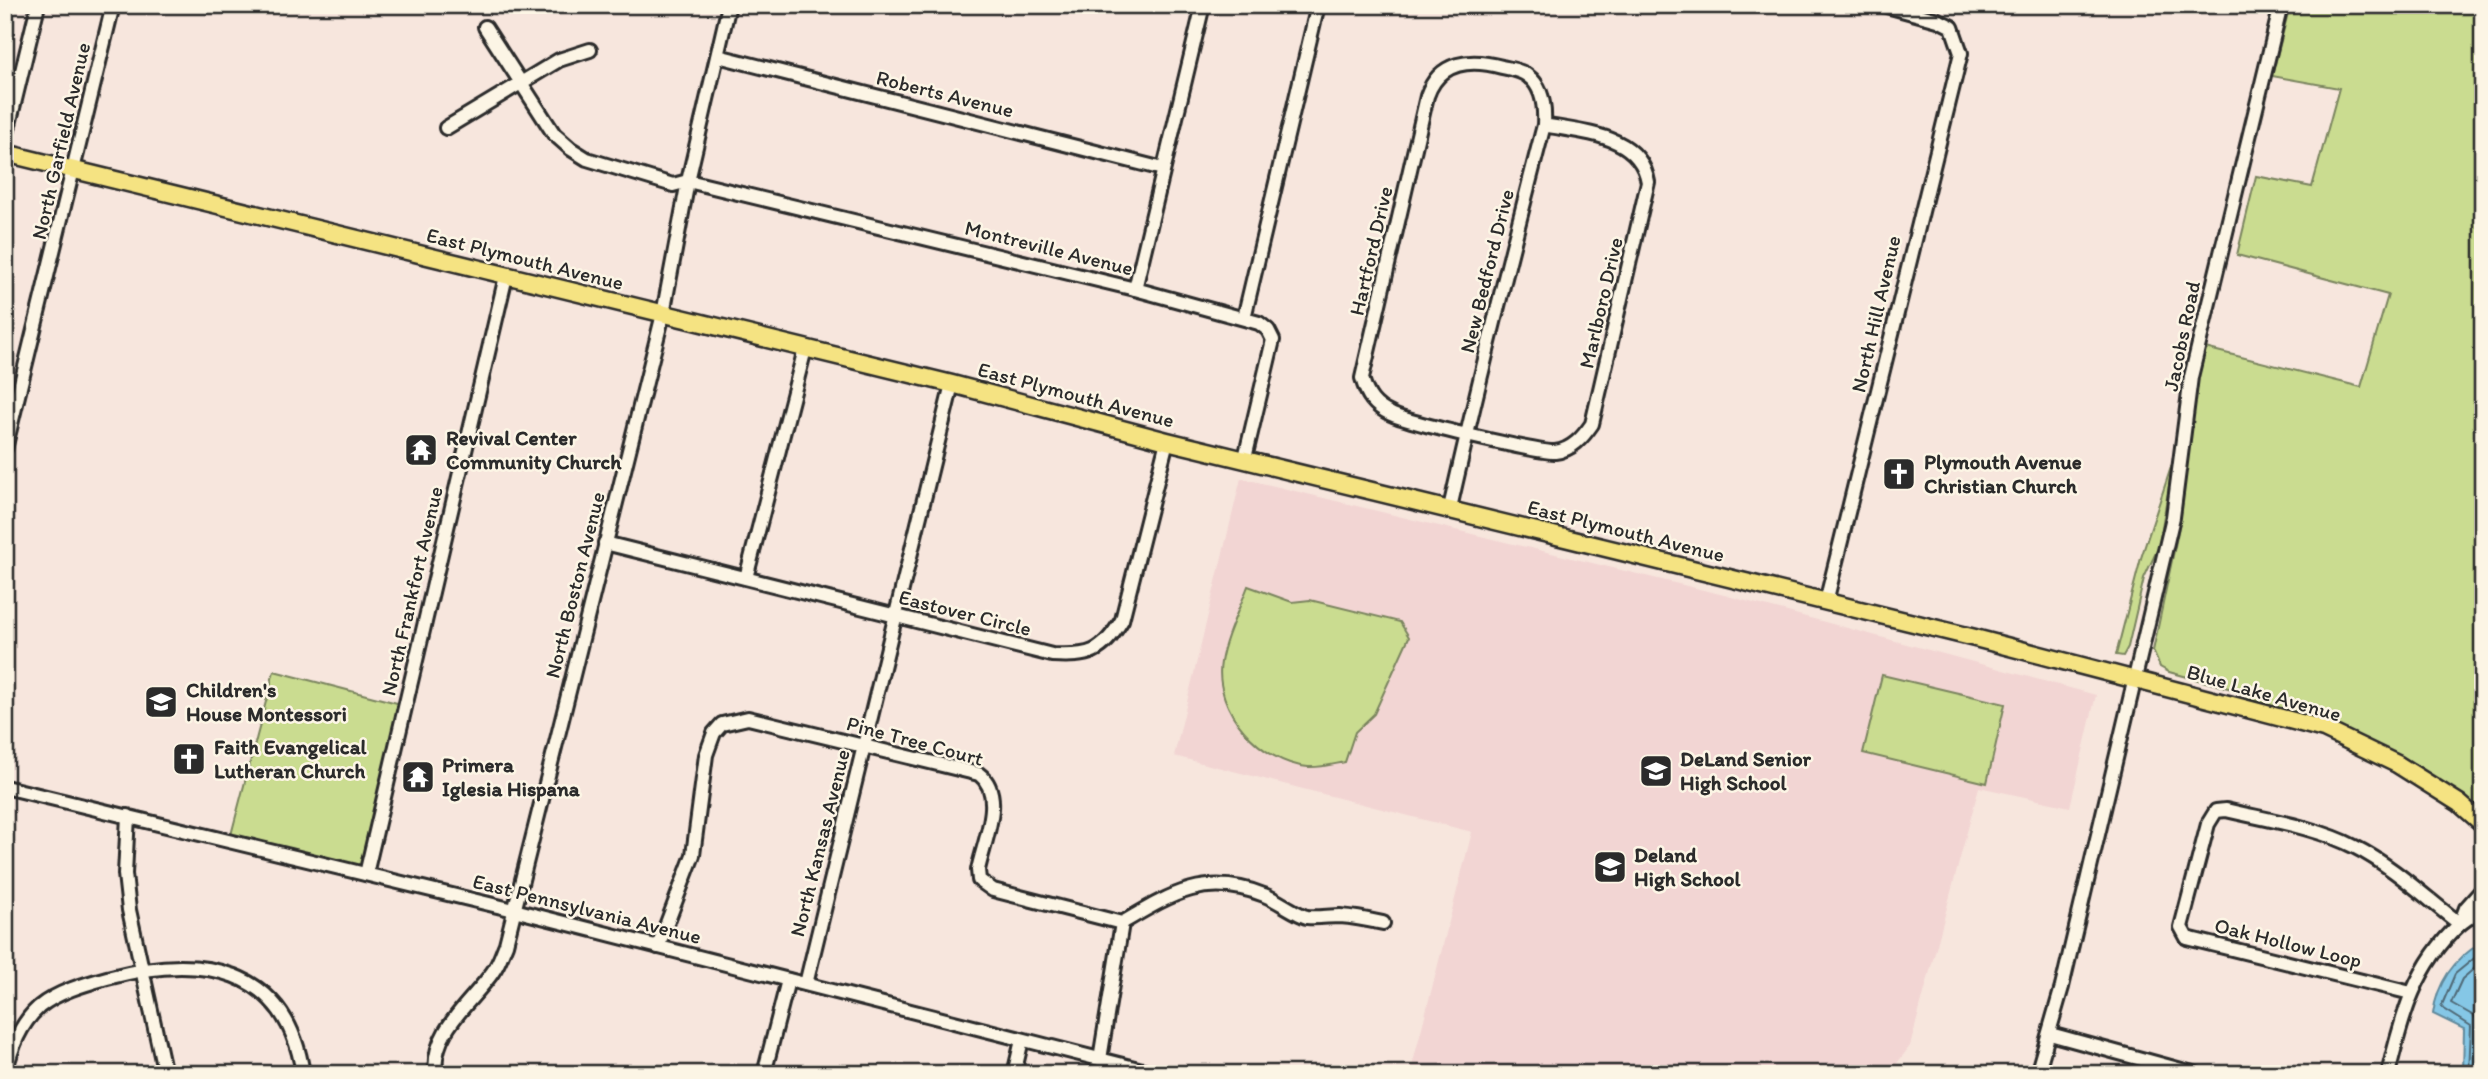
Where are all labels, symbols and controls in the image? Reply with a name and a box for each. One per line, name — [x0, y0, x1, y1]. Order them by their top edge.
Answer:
street label: North Garfield Avenue — [26, 40, 95, 242]
street label: Roberts Avenue — [874, 64, 1016, 123]
street label: Hartford Drive — [1343, 184, 1398, 318]
street label: New Bedford Drive — [1454, 186, 1519, 355]
street label: Montreville Avenue — [962, 214, 1136, 281]
street label: East Plymouth Avenue — [424, 222, 626, 295]
street label: North Hill Avenue — [1845, 233, 1906, 395]
street label: Marlboro Drive — [1573, 235, 1628, 371]
street label: Jacobs Road — [2158, 278, 2205, 393]
street label: East Plymouth Avenue — [975, 356, 1177, 433]
place label: Revival Center Community Church — [446, 425, 622, 475]
temple icon: Revival Center Community Church — [402, 431, 440, 469]
place label: Plymouth Avenue Christian Church — [1924, 449, 2082, 498]
church icon: Plymouth Avenue Christian Church — [1880, 455, 1918, 493]
street label: North Frankfort Avenue — [375, 484, 448, 698]
street label: North Boston Avenue — [539, 489, 610, 681]
street label: East Plymouth Avenue — [1525, 494, 1727, 567]
street label: Eastover Circle — [896, 584, 1034, 641]
street label: Blue Lake Avenue — [2184, 659, 2344, 727]
place label: Children's House Montessori — [186, 677, 347, 726]
school or university icon: Children's House Montessori — [142, 683, 180, 721]
street label: Pine Tree Court — [844, 710, 986, 771]
place label: Faith Evangelical Lutheran Church — [214, 734, 368, 783]
church icon: Faith Evangelical Lutheran Church — [170, 740, 208, 778]
street label: North Kansas Avenue — [784, 746, 855, 939]
place label: DeLand Senior High School — [1680, 746, 1812, 796]
place label: Primera Iglesia Hispana — [442, 752, 581, 802]
school or university icon: DeLand Senior High School — [1637, 752, 1675, 790]
temple icon: Primera Iglesia Hispana — [399, 758, 437, 796]
place label: Deland High School — [1634, 842, 1742, 892]
school or university icon: Deland High School — [1591, 848, 1629, 886]
street label: East Pennsylvania Avenue — [470, 868, 704, 949]
street label: Oak Hollow Loop — [2212, 912, 2364, 973]

